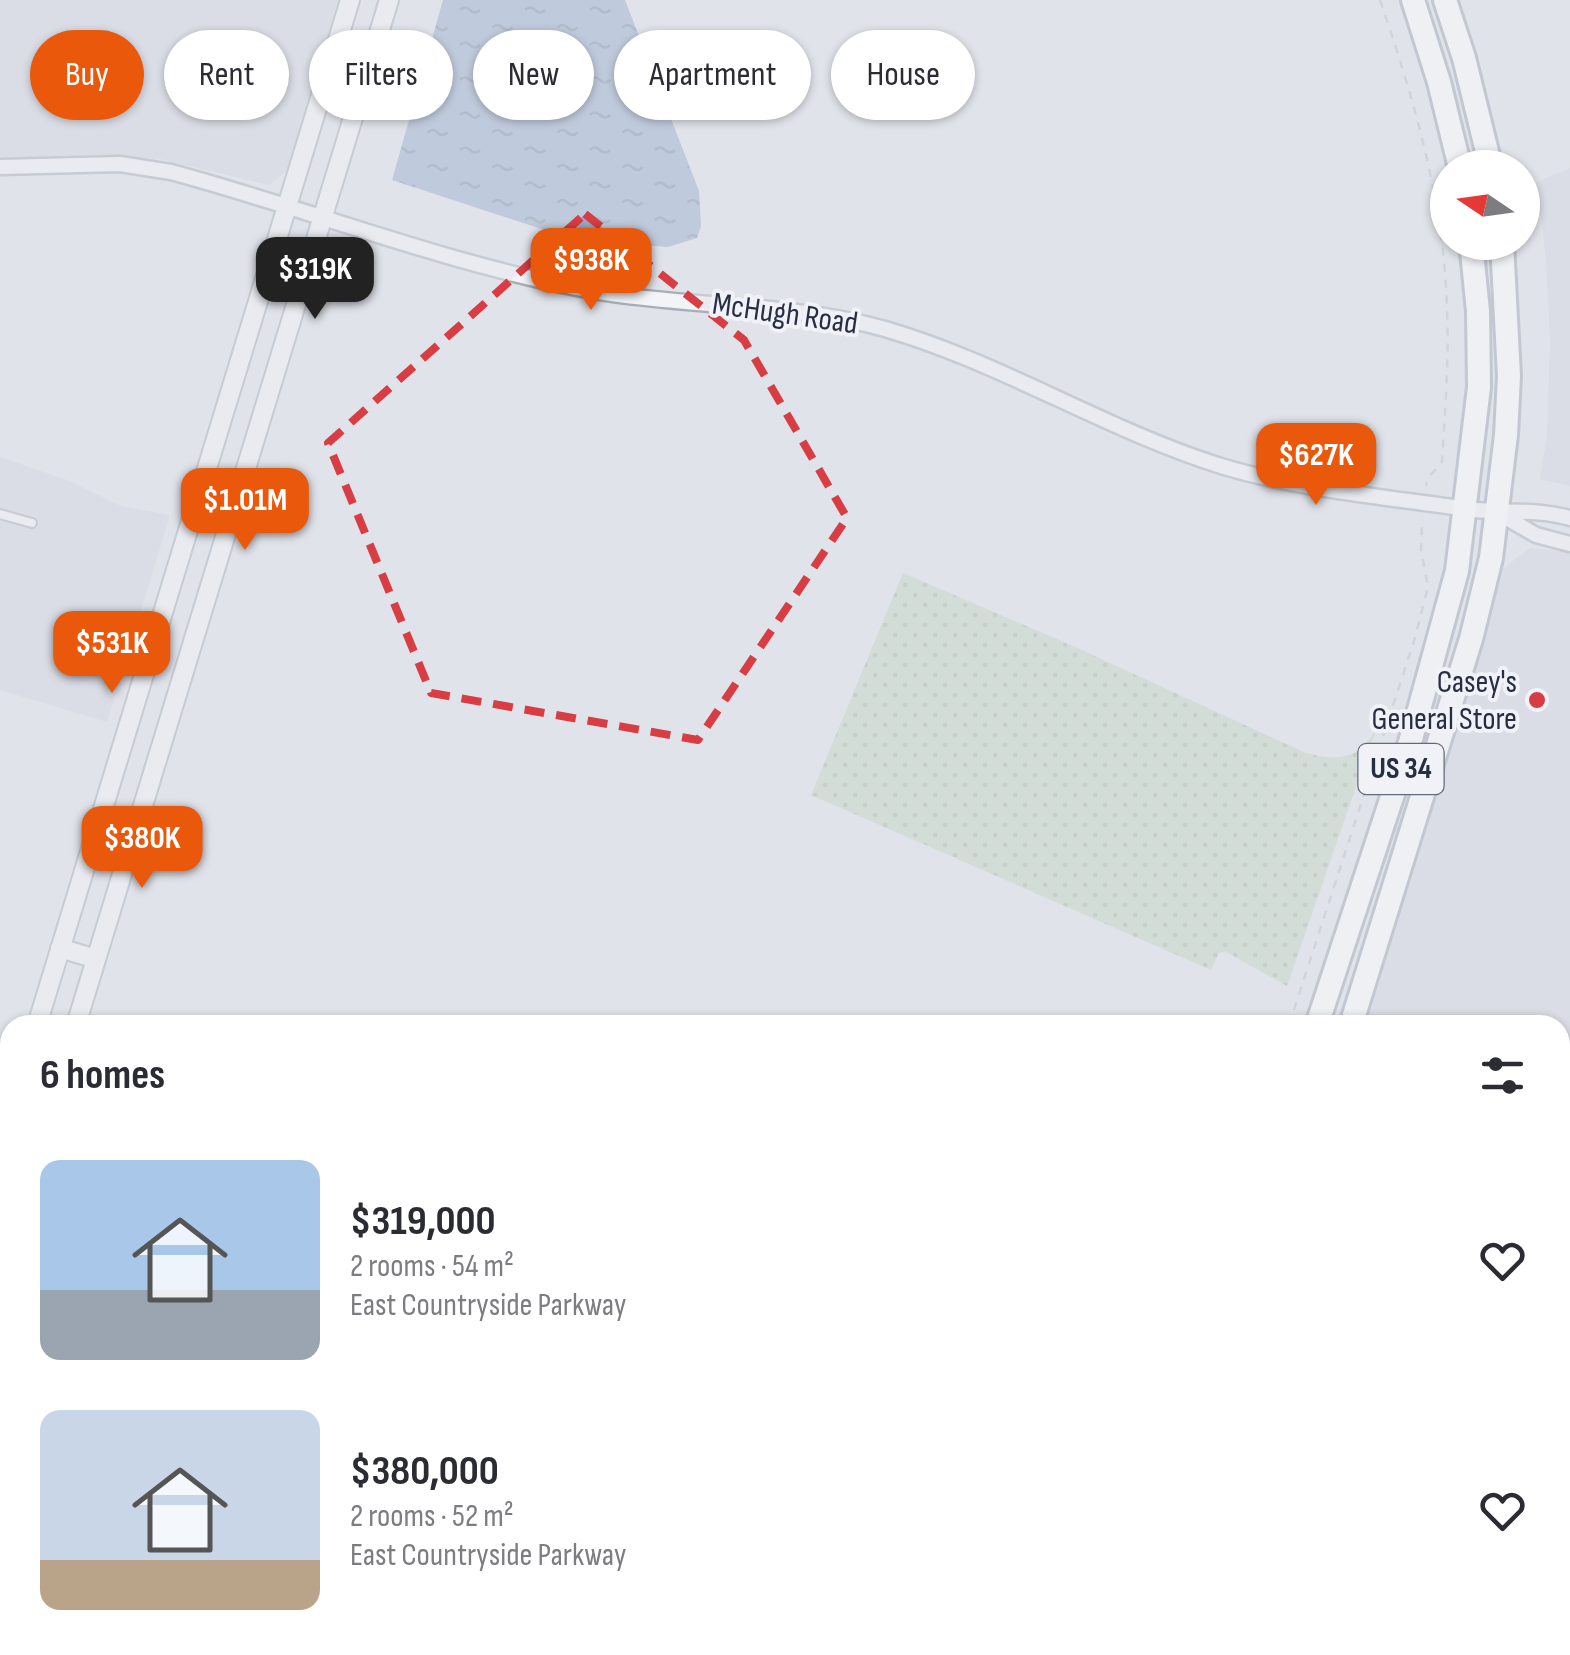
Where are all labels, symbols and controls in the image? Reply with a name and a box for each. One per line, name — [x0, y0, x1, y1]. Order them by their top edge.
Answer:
chip: Buy — [30, 30, 144, 120]
chip: Rent — [164, 30, 289, 120]
chip: Filters — [309, 30, 453, 120]
chip: New — [473, 30, 594, 120]
chip: Apartment — [614, 30, 811, 120]
chip: House — [831, 30, 975, 120]
north arrow — [1430, 150, 1540, 260]
map controls — [1430, 150, 1540, 260]
pin: $938K — [521, 228, 661, 313]
pin: $319K — [245, 237, 385, 322]
text: $938K — [553, 241, 629, 280]
text: $319K — [278, 250, 352, 289]
street label: McHugh Road — [710, 285, 860, 343]
pin: $627K — [1246, 423, 1386, 508]
text: $627K — [1278, 436, 1354, 475]
pin: $1.01M — [164, 468, 326, 553]
text: $1.01M — [203, 481, 287, 520]
pin: $531K — [42, 611, 182, 696]
text: $531K — [75, 624, 149, 663]
place label: Casey's General Store — [1371, 663, 1517, 739]
marker: Casey's General Store — [1526, 689, 1548, 711]
road number: US 34 — [1358, 744, 1444, 794]
pin: $380K — [72, 806, 212, 891]
text: $380K — [104, 819, 180, 858]
icon: filters — [1475, 1048, 1530, 1103]
text: 6 homes — [40, 1050, 165, 1101]
text: $319,000 — [350, 1196, 496, 1247]
icon: home — [120, 1200, 240, 1320]
icon: heart — [1475, 1233, 1530, 1288]
text: 2 rooms · 54 m² — [350, 1247, 514, 1286]
text: East Countryside Parkway — [350, 1286, 626, 1325]
text: $380,000 — [350, 1446, 499, 1497]
icon: home — [120, 1450, 240, 1570]
icon: heart — [1475, 1483, 1530, 1538]
text: 2 rooms · 52 m² — [350, 1497, 514, 1536]
text: East Countryside Parkway — [350, 1536, 626, 1575]

